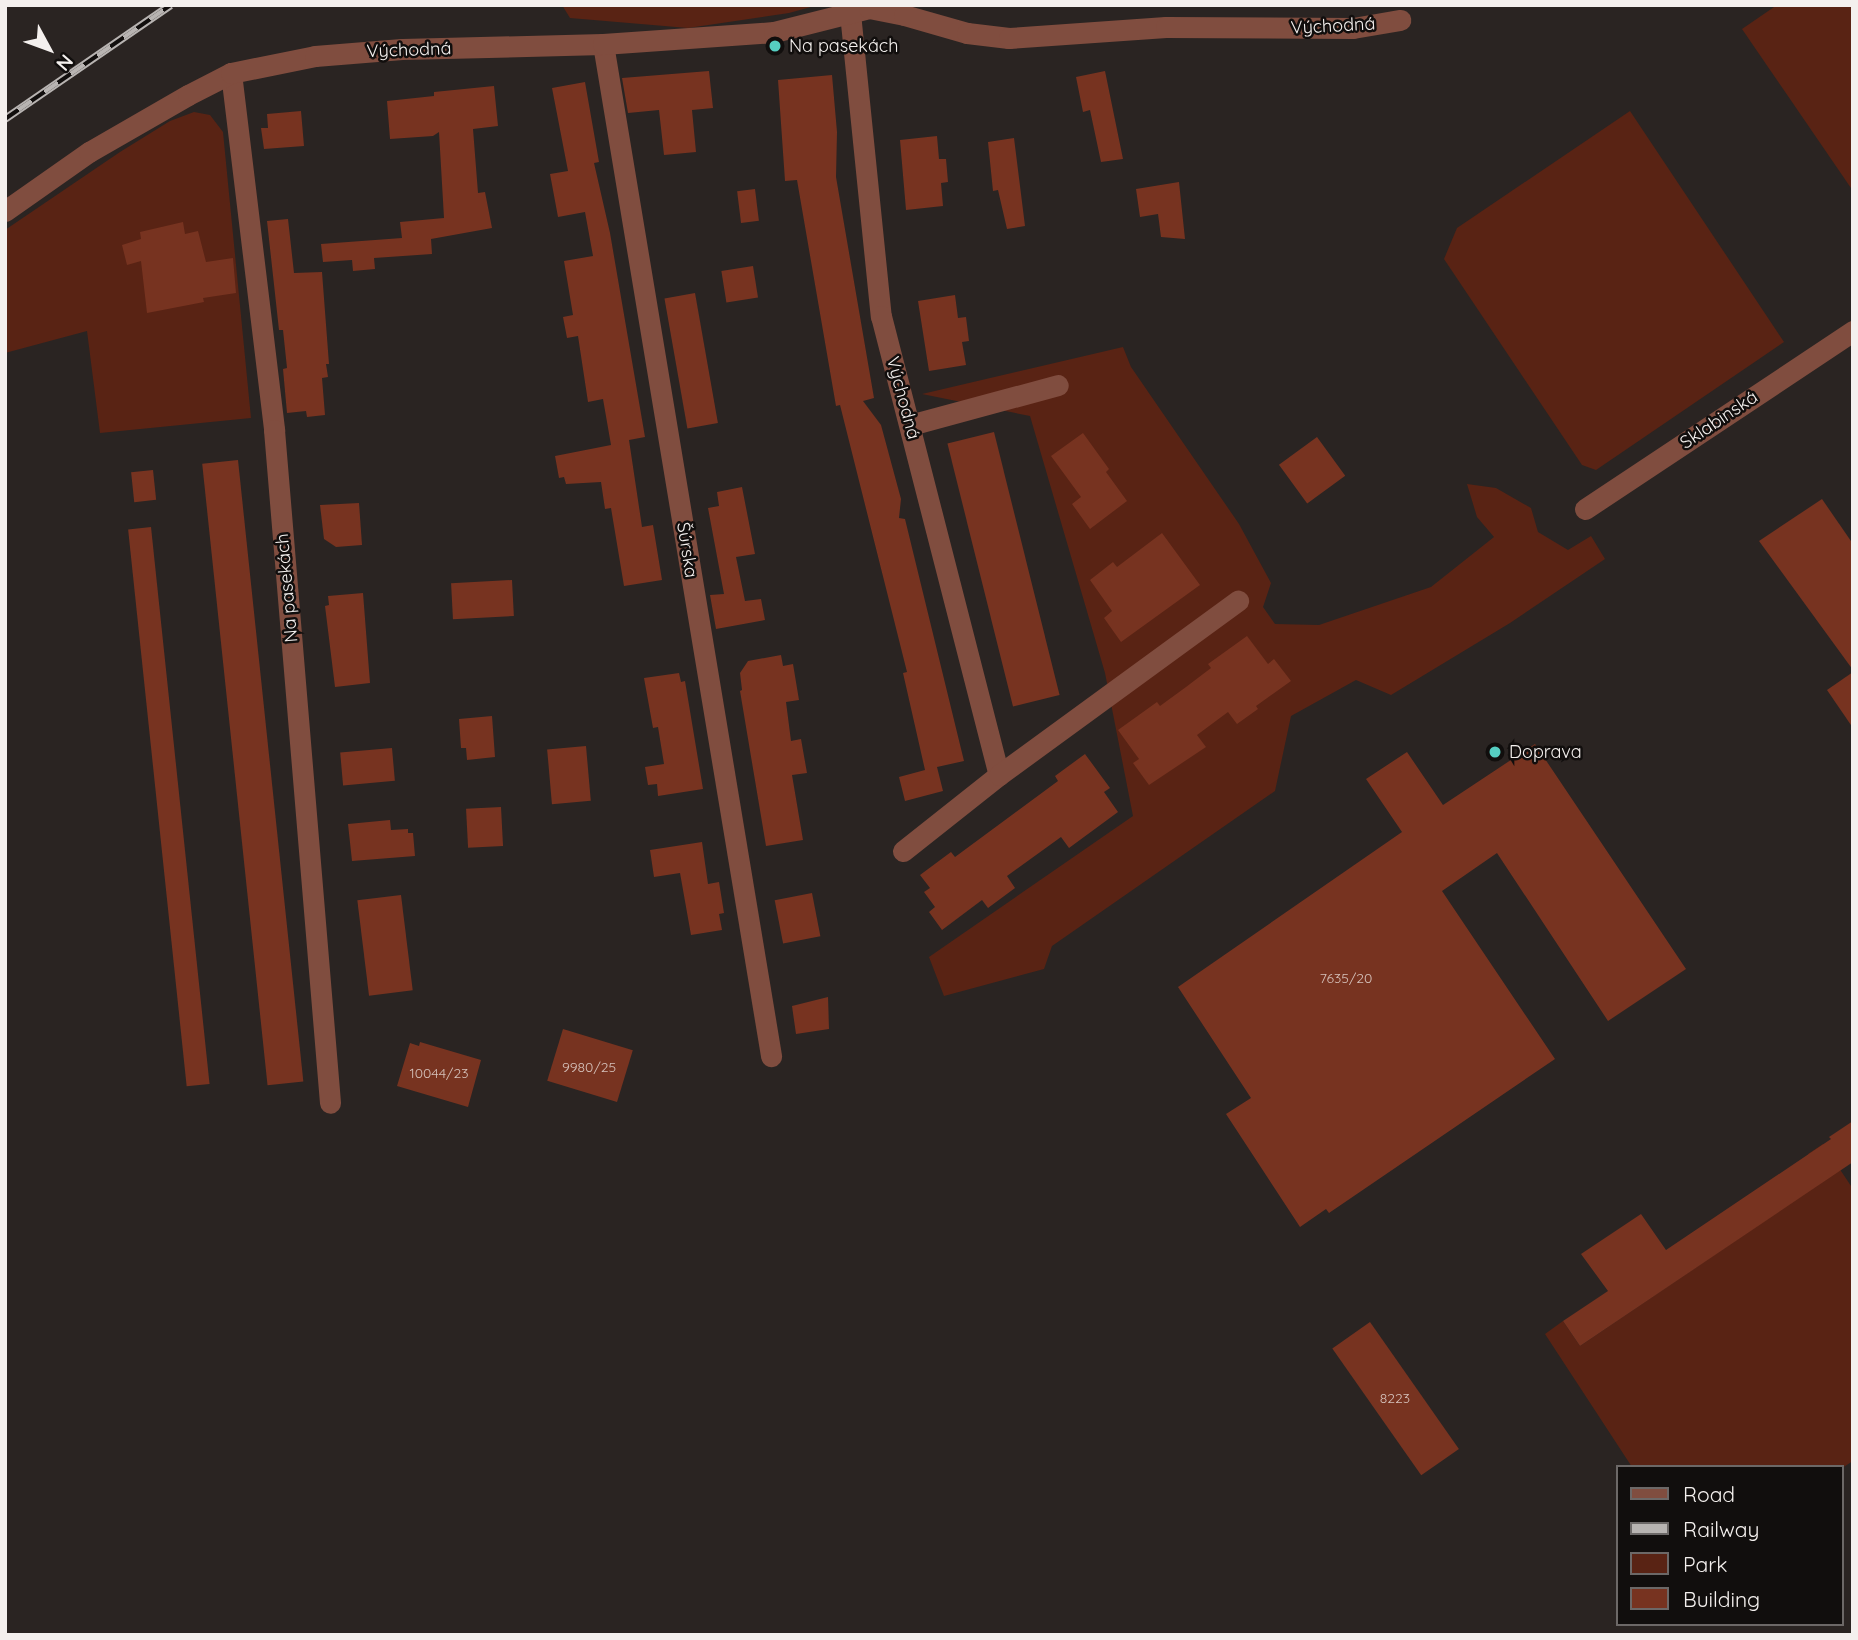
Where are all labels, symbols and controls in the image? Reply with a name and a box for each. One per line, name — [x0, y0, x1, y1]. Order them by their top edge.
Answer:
street label: Východná — [1290, 13, 1376, 39]
north arrow — [14, 14, 84, 84]
place label: Na pasekách — [789, 35, 898, 57]
street label: Východná — [366, 38, 452, 62]
marker: Na pasekách — [767, 38, 783, 54]
text: N — [51, 50, 78, 76]
street label: Východná — [882, 354, 924, 442]
street label: Sklabinská — [1676, 386, 1762, 454]
street label: Šúrska — [672, 521, 702, 579]
street label: Na pasekách — [271, 533, 303, 643]
place label: Doprava — [1509, 741, 1582, 763]
marker: Doprava — [1487, 744, 1503, 760]
house number: 7635/20 — [1320, 970, 1372, 986]
house number: 9980/25 — [562, 1059, 616, 1075]
house number: 10044/23 — [410, 1065, 468, 1081]
house number: 8223 — [1380, 1390, 1410, 1406]
legend — [1616, 1465, 1844, 1626]
text: Road — [1683, 1481, 1735, 1507]
text: Railway — [1683, 1516, 1759, 1542]
text: Park — [1683, 1551, 1727, 1577]
text: Building — [1683, 1586, 1760, 1612]

